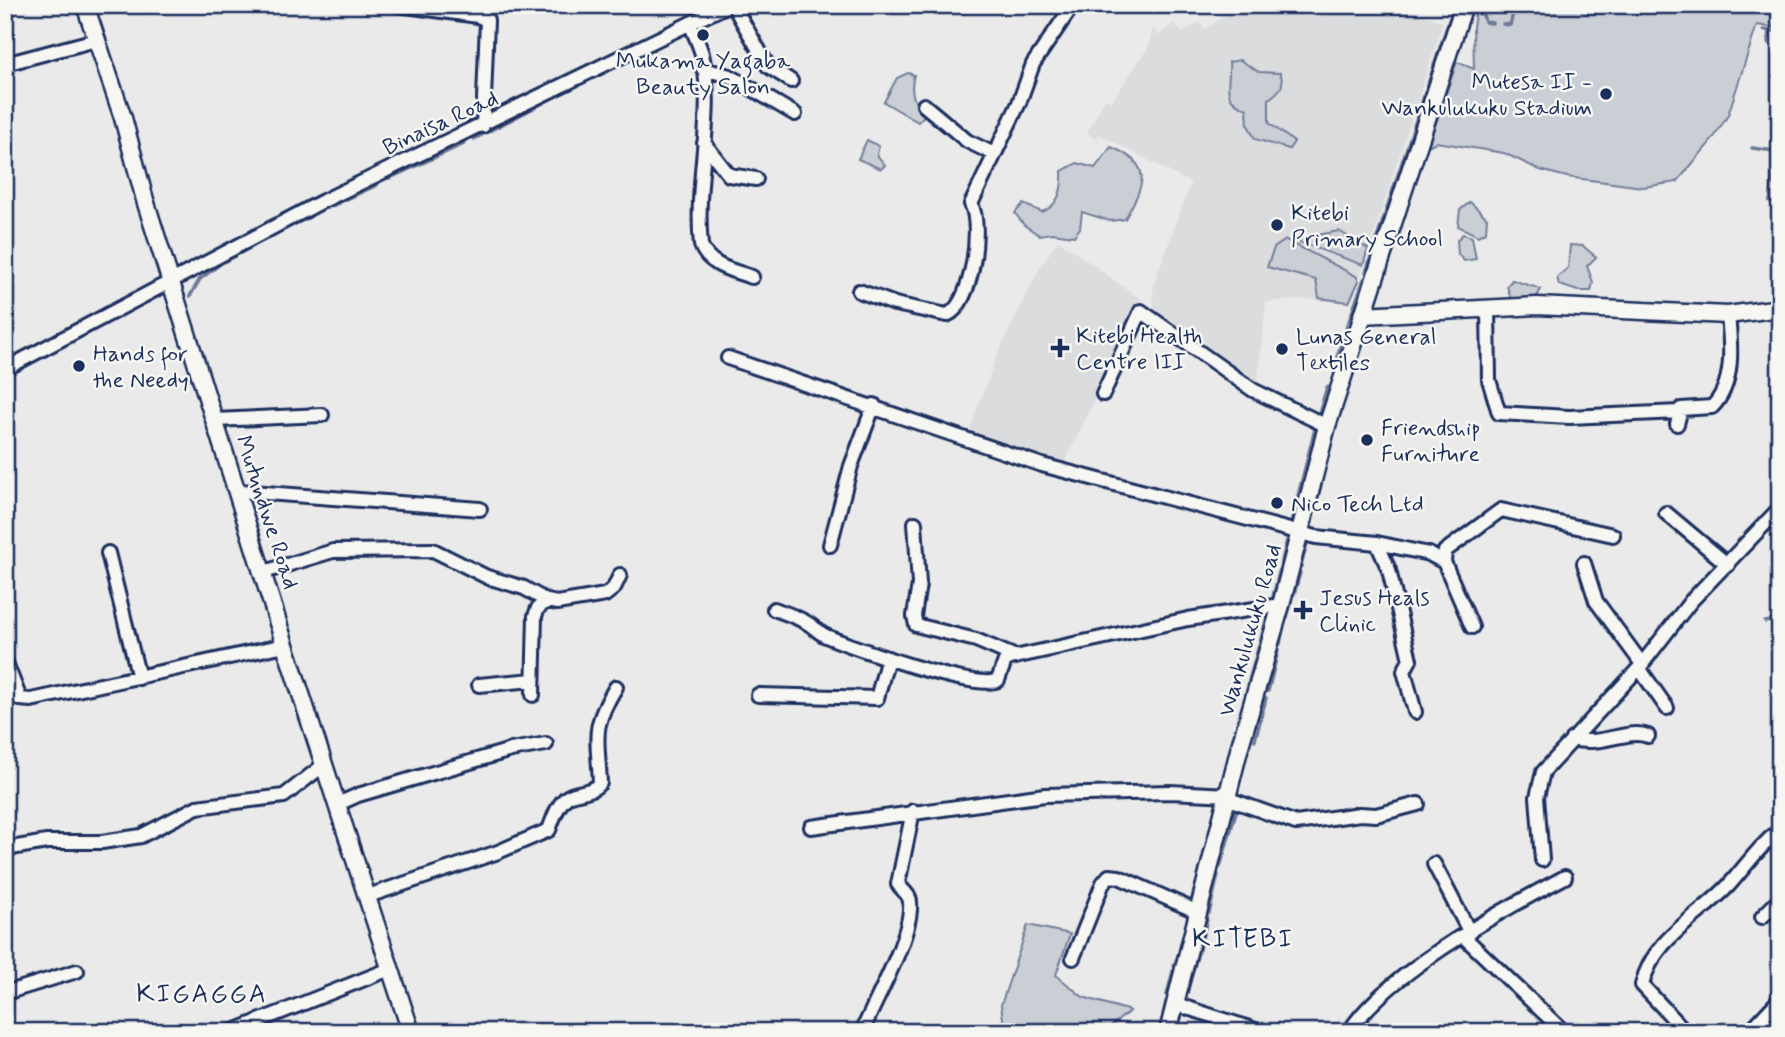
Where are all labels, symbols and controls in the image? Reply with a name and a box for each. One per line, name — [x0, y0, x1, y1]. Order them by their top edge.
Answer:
marker: Mukama Yagaba Beauty Salon — [695, 27, 711, 43]
place label: Mukama Yagaba Beauty Salon — [616, 47, 790, 103]
place label: Mutesa II - Wankulukuku Stadium — [1381, 68, 1592, 124]
street label: Binaisa Road — [378, 84, 503, 164]
marker: Mutesa II - Wankulukuku Stadium — [1598, 86, 1614, 102]
place label: Kitebi Primary School — [1291, 199, 1443, 255]
marker: Kitebi Primary School — [1269, 217, 1285, 233]
place label: Kitebi Health Centre III — [1076, 322, 1202, 378]
place label: Lunas General Textiles — [1296, 323, 1436, 379]
marker: Kitebi Health Centre III — [1050, 338, 1070, 358]
place label: Hands for the Needy — [93, 340, 189, 396]
marker: Lunas General Textiles — [1274, 341, 1290, 357]
marker: Hands for the Needy — [71, 358, 87, 374]
place label: Friendship Furniture — [1381, 414, 1481, 470]
street label: Mutundwe Road — [227, 432, 305, 593]
marker: Friendship Furniture — [1359, 432, 1375, 448]
place label: Nico Tech Ltd — [1291, 490, 1424, 520]
marker: Nico Tech Ltd — [1269, 495, 1285, 511]
street label: Wankulukuku Road — [1212, 541, 1290, 720]
place label: Jesus Heals Clinic — [1319, 584, 1430, 640]
marker: Jesus Heals Clinic — [1293, 600, 1313, 620]
district label: KITEBI — [1192, 923, 1294, 957]
district label: KIGAGGA — [136, 978, 268, 1012]

